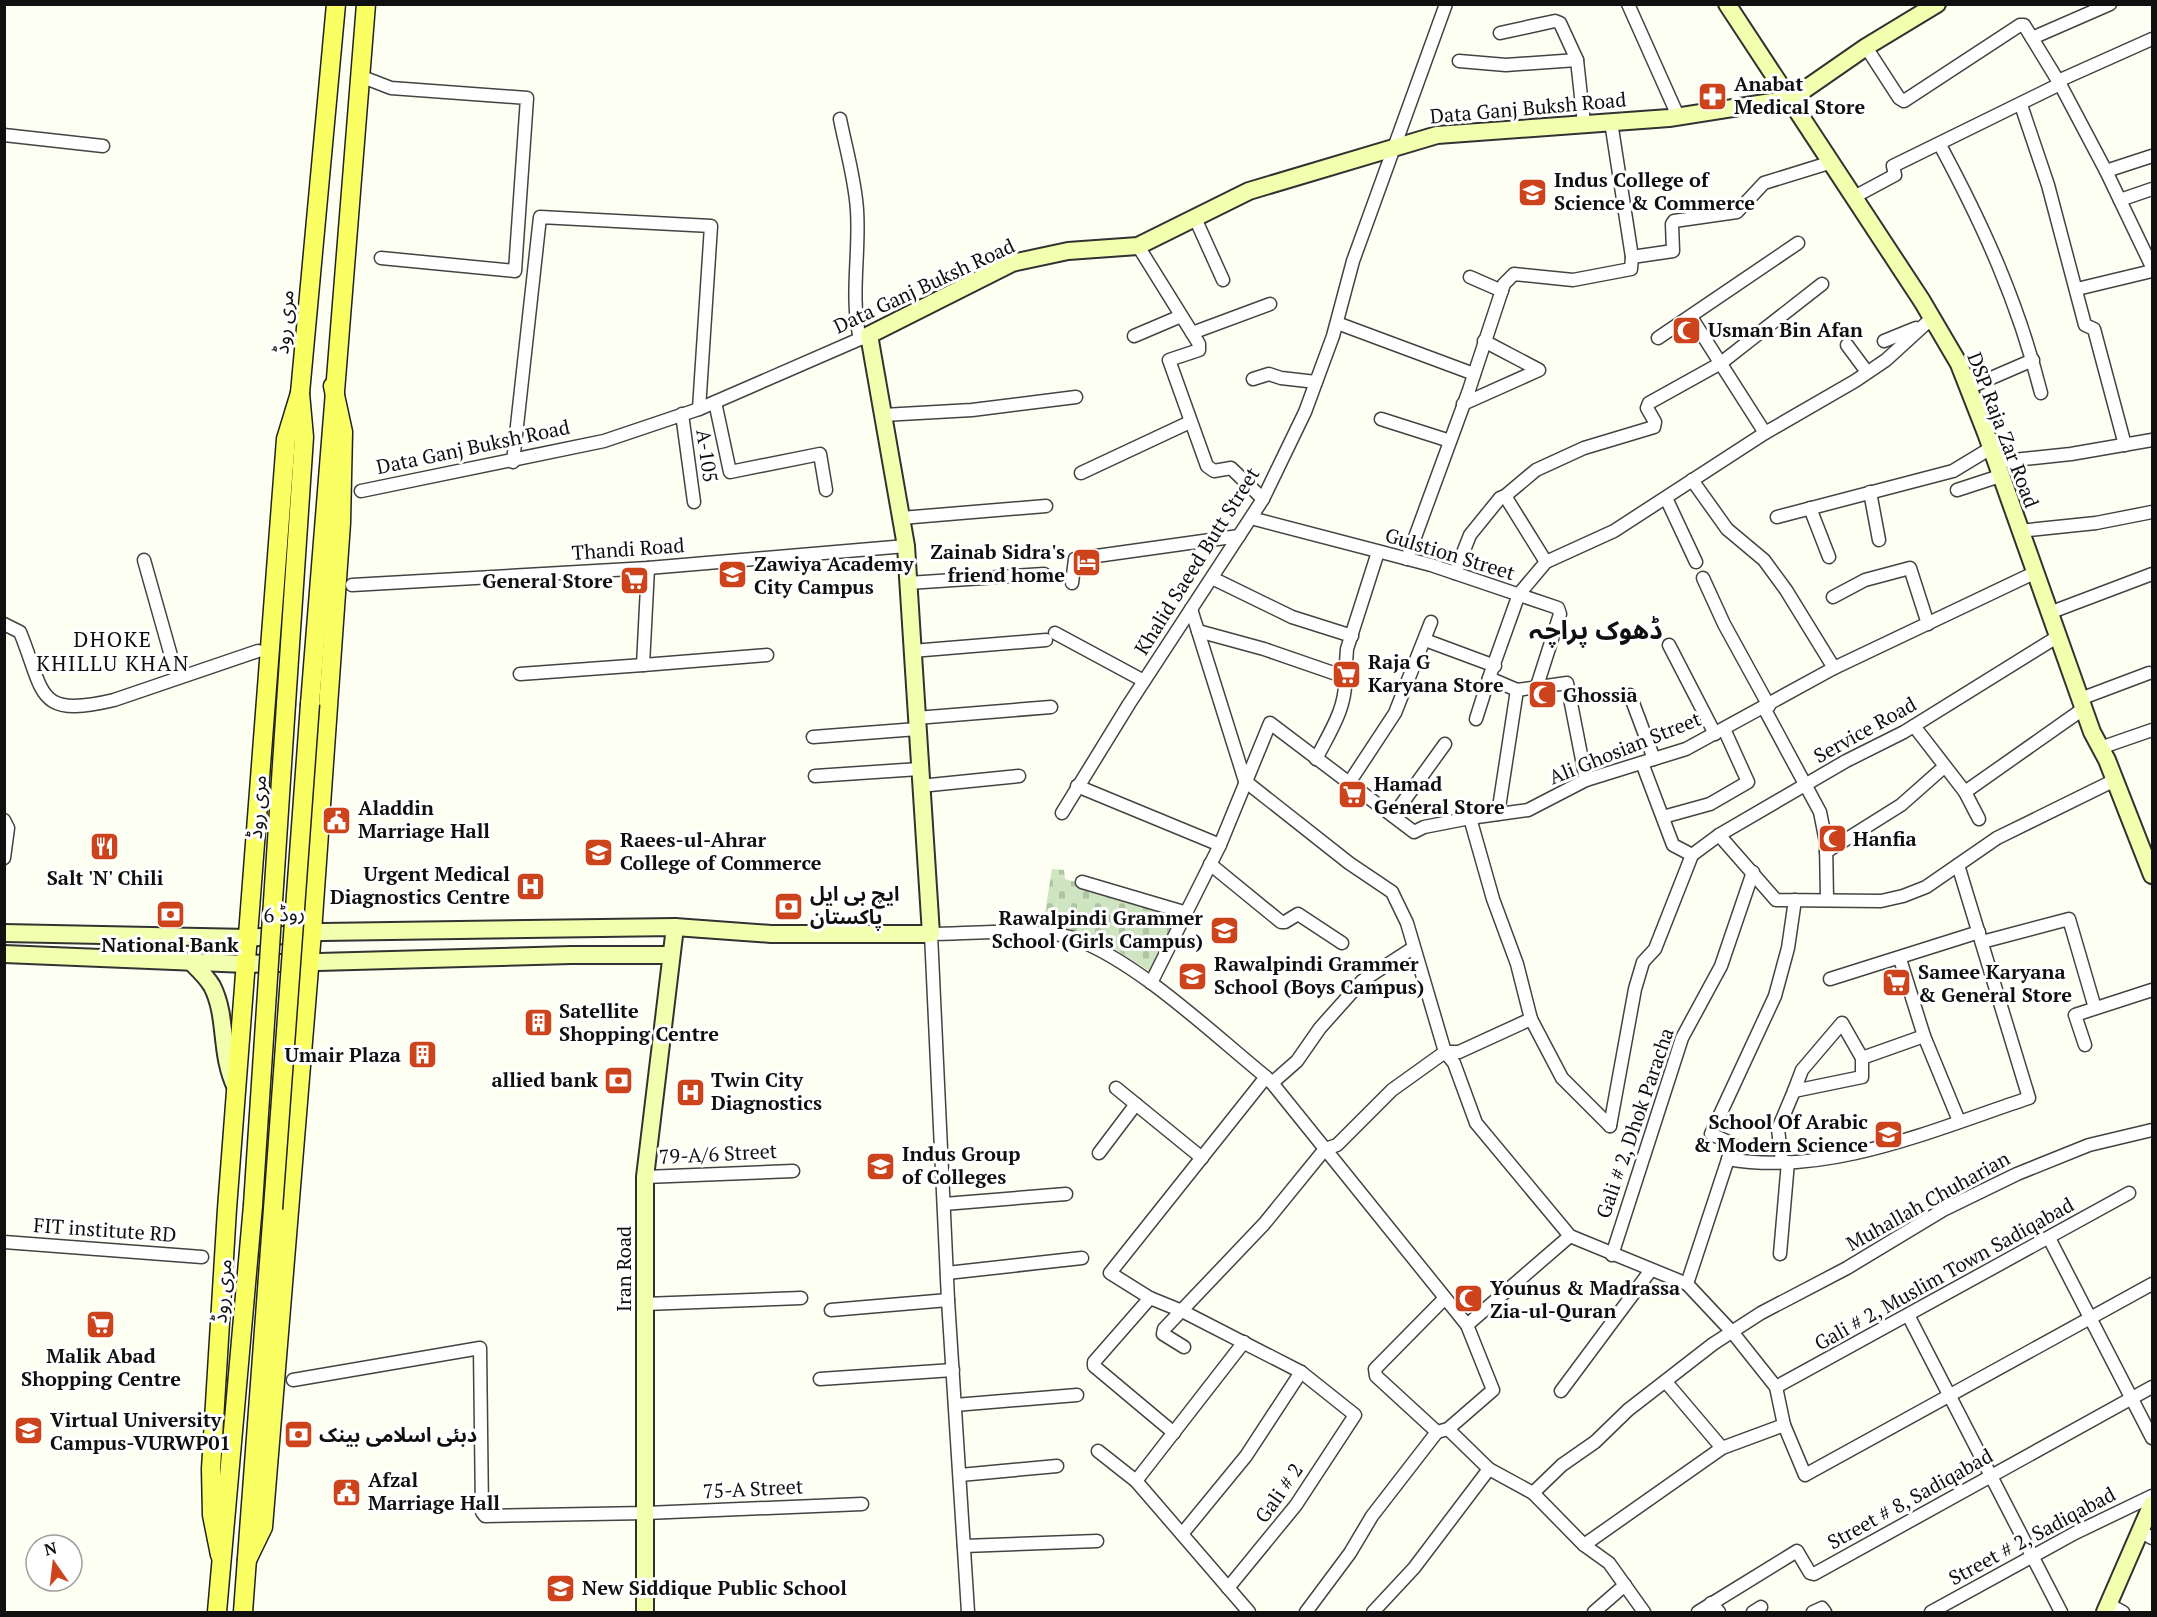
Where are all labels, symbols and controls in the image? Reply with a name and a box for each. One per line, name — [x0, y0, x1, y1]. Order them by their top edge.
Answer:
place label: Anabat Medical Store — [1734, 70, 1865, 120]
pharmacy icon: Anabat Medical Store — [1697, 80, 1729, 112]
street label: Data Ganj Buksh Road — [1429, 85, 1627, 130]
place label: Indus College of Science & Commerce — [1554, 166, 1755, 216]
school or university icon: Indus College of Science & Commerce — [1517, 176, 1549, 208]
street label: Data Ganj Buksh Road — [829, 232, 1019, 339]
street label: مری روڈ — [267, 289, 300, 355]
mosque icon: Usman Bin Afan — [1671, 314, 1703, 346]
place label: Usman Bin Afan — [1708, 316, 1863, 343]
street label: DSP Raja Zar Road — [1961, 348, 2046, 512]
street label: Data Ganj Buksh Road — [374, 413, 572, 480]
street label: A-105 — [690, 428, 725, 484]
street label: Khalid Saeed Butt Street — [1128, 461, 1266, 660]
street label: Gulstion Street — [1382, 521, 1519, 586]
street label: Thandi Road — [571, 531, 685, 566]
place label: Zainab Sidra's friend home — [930, 538, 1065, 588]
hotel icon: Zainab Sidra's friend home — [1070, 547, 1102, 579]
place label: Zawiya Academy City Campus — [754, 550, 914, 600]
school or university icon: Zawiya Academy City Campus — [717, 559, 749, 591]
supermarket icon: General Store — [618, 565, 650, 597]
place label: General Store — [482, 567, 613, 594]
district label: ڈھوک پراچہ — [1529, 612, 1663, 648]
district label: DHOKE KHILLU KHAN — [36, 625, 190, 677]
place label: Raja G Karyana Store — [1368, 648, 1504, 698]
supermarket icon: Raja G Karyana Store — [1331, 658, 1363, 690]
mosque icon: Ghossia — [1526, 679, 1558, 711]
place label: Ghossia — [1563, 681, 1638, 708]
street label: Service Road — [1809, 690, 1921, 769]
street label: Ali Ghosian Street — [1545, 704, 1706, 790]
place label: Hamad General Store — [1374, 770, 1505, 820]
street label: مری روڈ — [241, 774, 272, 840]
supermarket icon: Hamad General Store — [1337, 779, 1369, 811]
place label: Aladdin Marriage Hall — [358, 794, 490, 844]
public building icon: Aladdin Marriage Hall — [321, 804, 353, 836]
mosque icon: Hanfia — [1816, 823, 1848, 855]
place label: Hanfia — [1853, 825, 1917, 852]
place label: Raees-ul-Ahrar College of Commerce — [620, 826, 822, 876]
restaurant icon: Salt 'N' Chili — [89, 831, 121, 863]
school or university icon: Raees-ul-Ahrar College of Commerce — [583, 836, 615, 868]
place label: Urgent Medical Diagnostics Centre — [330, 860, 510, 910]
place label: Salt 'N' Chili — [47, 864, 164, 891]
hospital icon: Urgent Medical Diagnostics Centre — [515, 870, 547, 902]
place label: ایچ بی ایل پاکستان — [810, 880, 899, 931]
bank icon: ایچ بی ایل پاکستان — [773, 890, 805, 922]
bank icon: National Bank — [154, 898, 186, 930]
street label: روڈ 6 — [262, 898, 306, 929]
place label: Rawalpindi Grammer School (Girls Campus) — [992, 904, 1203, 954]
school or university icon: Rawalpindi Grammer School (Girls Campus) — [1208, 914, 1240, 946]
place label: National Bank — [101, 931, 239, 958]
place label: Rawalpindi Grammer School (Boys Campus) — [1214, 950, 1424, 1000]
place label: Samee Karyana & General Store — [1918, 958, 2072, 1008]
school or university icon: Rawalpindi Grammer School (Boys Campus) — [1177, 960, 1209, 992]
supermarket icon: Samee Karyana & General Store — [1881, 967, 1913, 999]
place label: Satellite Shopping Centre — [559, 997, 719, 1047]
building icon: Satellite Shopping Centre — [522, 1006, 554, 1038]
street label: Gali # 2, Dhok Paracha — [1589, 1024, 1680, 1222]
building icon: Umair Plaza — [406, 1039, 438, 1071]
place label: Umair Plaza — [284, 1041, 401, 1068]
bank icon: allied bank — [603, 1064, 635, 1096]
place label: allied bank — [491, 1066, 598, 1093]
place label: Twin City Diagnostics — [711, 1066, 822, 1116]
hospital icon: Twin City Diagnostics — [674, 1076, 706, 1108]
place label: School Of Arabic & Modern Science — [1693, 1108, 1868, 1158]
school or university icon: School Of Arabic & Modern Science — [1873, 1118, 1905, 1150]
street label: 79-A/6 Street — [658, 1137, 778, 1170]
place label: Indus Group of Colleges — [902, 1140, 1020, 1190]
street label: Muhallah Chuharian — [1841, 1144, 2014, 1257]
school or university icon: Indus Group of Colleges — [865, 1150, 897, 1182]
street label: Gali # 2, Muslim Town Sadiqabad — [1809, 1191, 2078, 1356]
street label: FIT institute RD — [33, 1211, 177, 1248]
street label: Iran Road — [610, 1226, 637, 1312]
street label: مری روڈ — [205, 1258, 238, 1324]
place label: Younus & Madrassa Zia-ul-Quran — [1490, 1274, 1680, 1324]
mosque icon: Younus & Madrassa Zia-ul-Quran — [1453, 1283, 1485, 1315]
supermarket icon: Malik Abad Shopping Centre — [85, 1309, 117, 1341]
place label: Malik Abad Shopping Centre — [21, 1342, 181, 1392]
place label: Virtual University Campus-VURWP01 — [50, 1406, 231, 1456]
school or university icon: Virtual University Campus-VURWP01 — [13, 1415, 45, 1447]
bank icon: دبئی اسلامی بینک — [282, 1419, 314, 1451]
place label: دبئی اسلامی بینک — [319, 1421, 477, 1448]
street label: Street # 8, Sadiqabad — [1822, 1442, 1997, 1555]
street label: Gali # 2 — [1248, 1458, 1309, 1528]
place label: Afzal Marriage Hall — [368, 1466, 500, 1516]
street label: 75-A Street — [702, 1472, 804, 1505]
public building icon: Afzal Marriage Hall — [331, 1476, 363, 1508]
street label: Street # 2, Sadiqabad — [1944, 1480, 2120, 1591]
north arrow — [24, 1533, 84, 1593]
text: N — [42, 1536, 59, 1561]
school or university icon: New Siddique Public School — [545, 1572, 577, 1604]
place label: New Siddique Public School — [582, 1574, 847, 1601]

